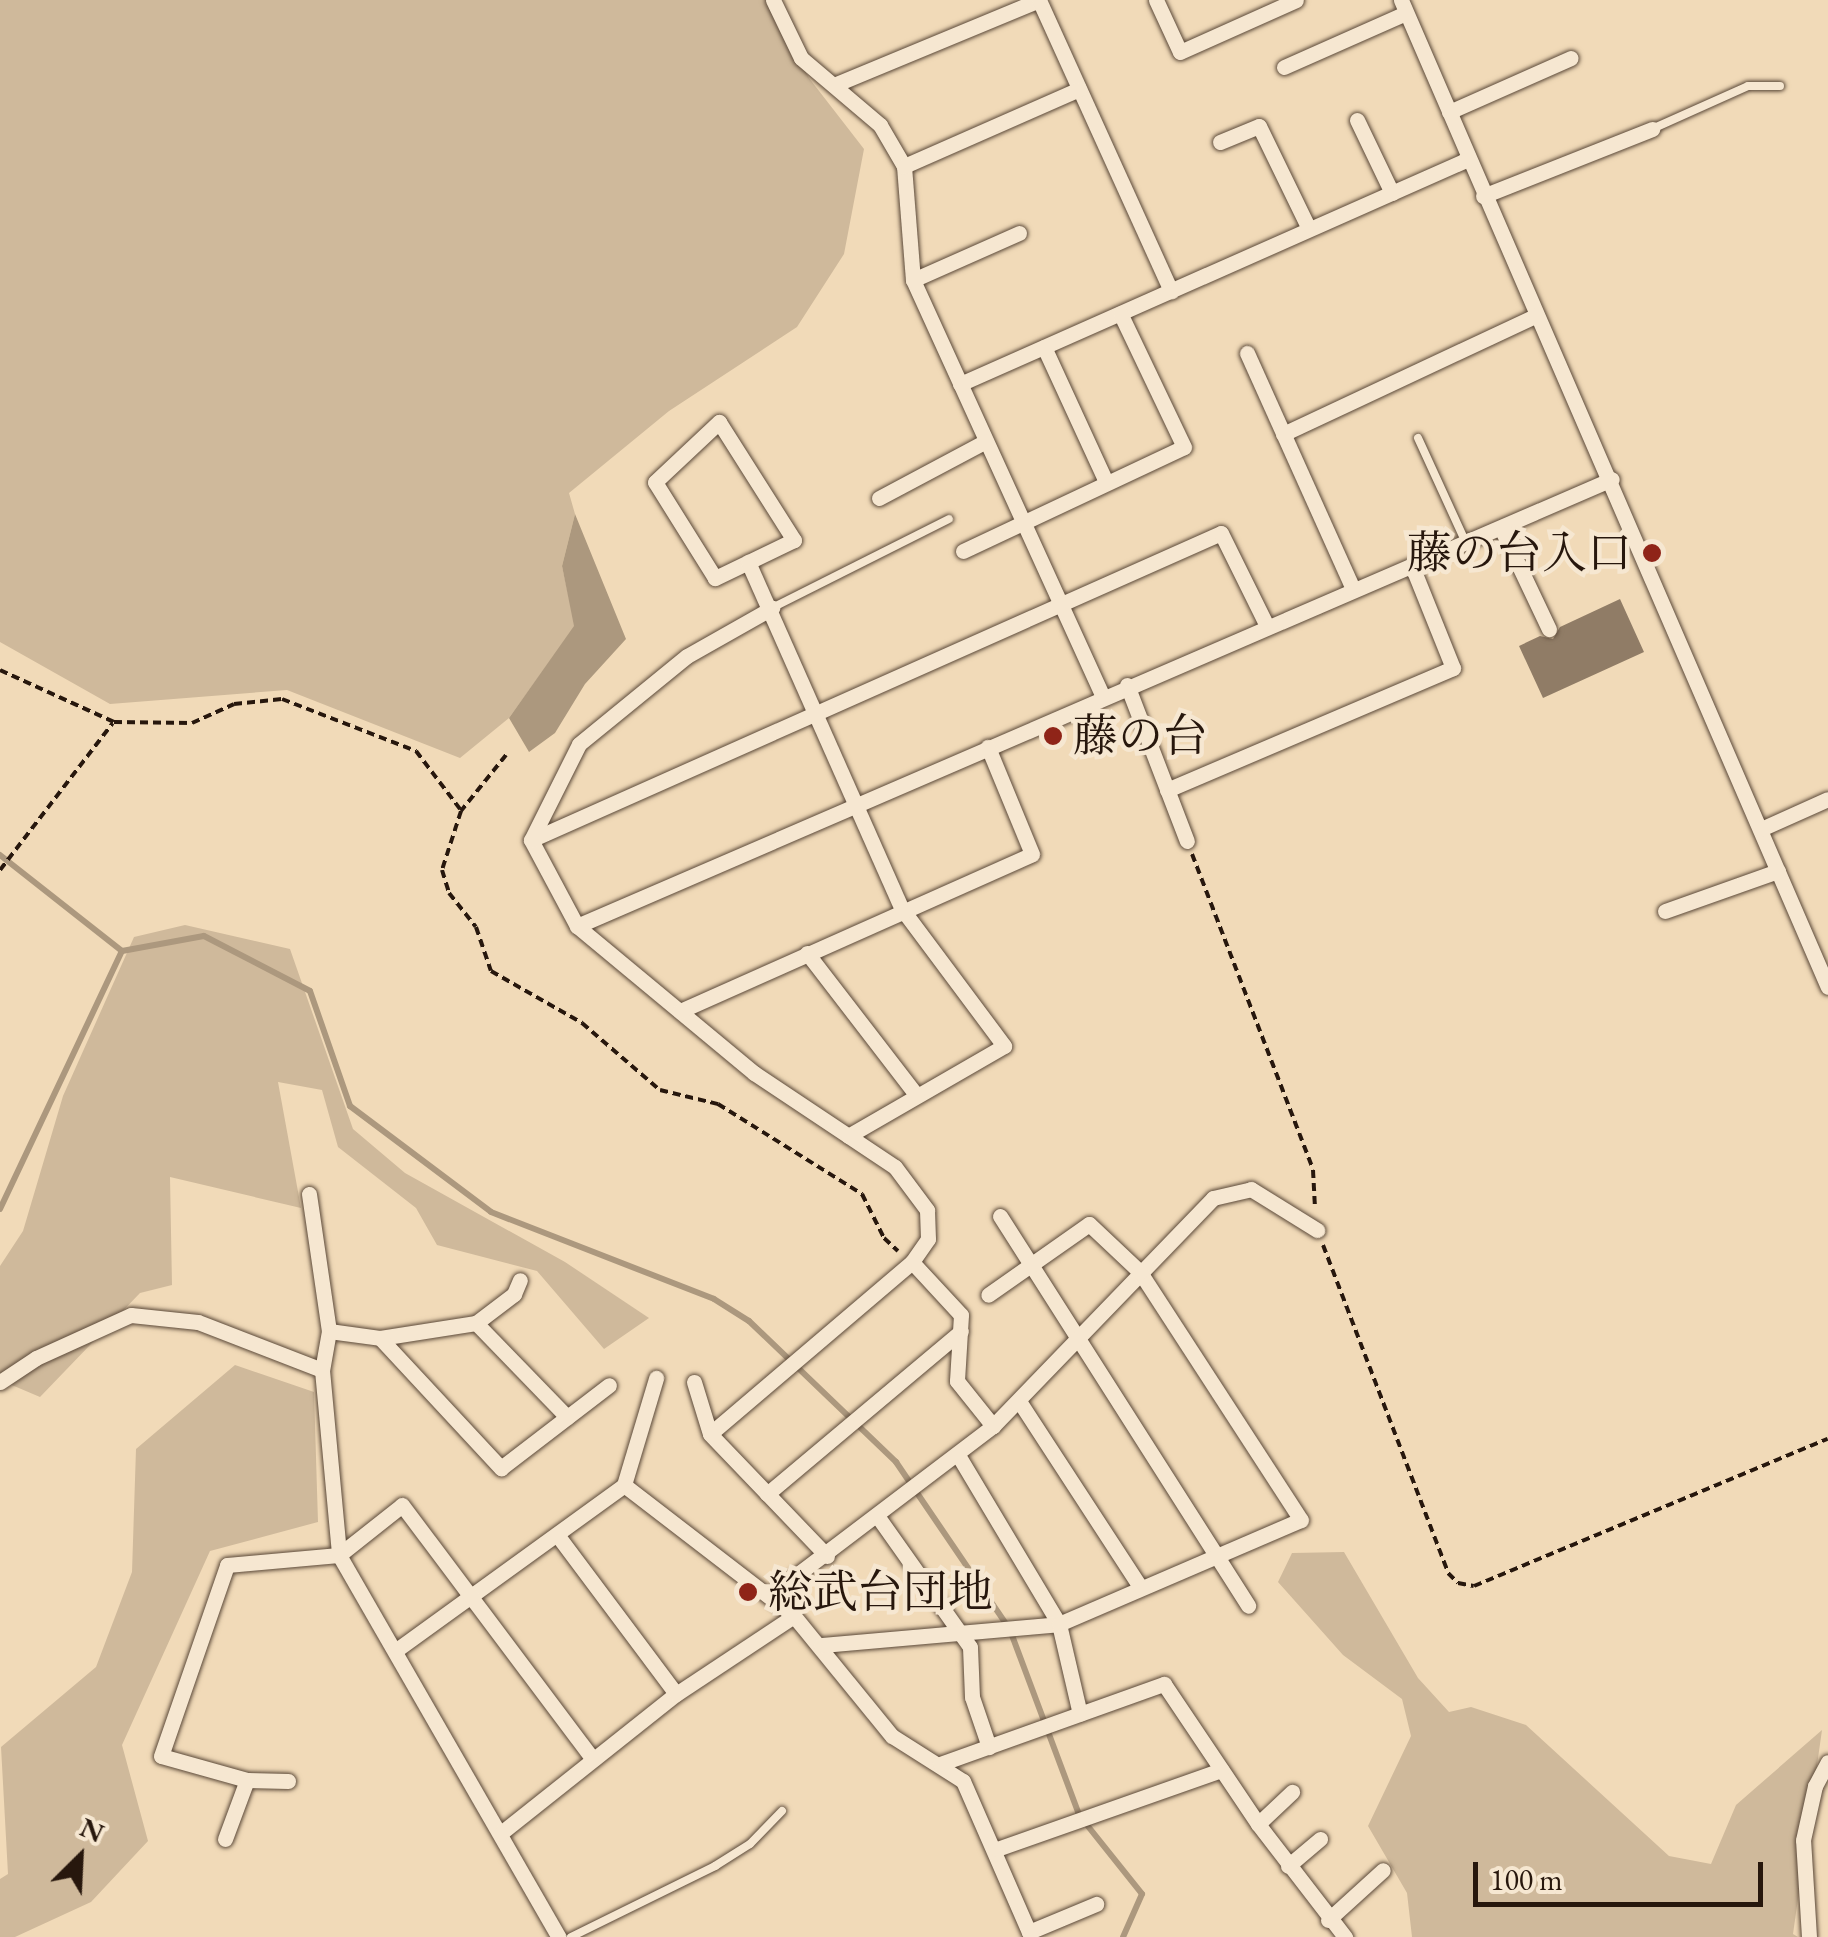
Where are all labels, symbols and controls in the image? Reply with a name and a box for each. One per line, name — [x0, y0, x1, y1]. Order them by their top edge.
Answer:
place label: 藤の台入口 — [1407, 526, 1632, 580]
marker: 藤の台入口 — [1641, 542, 1663, 564]
place label: 藤の台 — [1073, 709, 1208, 763]
marker: 藤の台 — [1042, 725, 1064, 747]
place label: 総武台団地 — [768, 1565, 993, 1619]
marker: 総武台団地 — [737, 1581, 759, 1603]
north arrow — [30, 1807, 130, 1907]
text: N — [75, 1809, 110, 1851]
scale bar — [1478, 1842, 1768, 1904]
text: 100 m — [1490, 1860, 1563, 1899]

